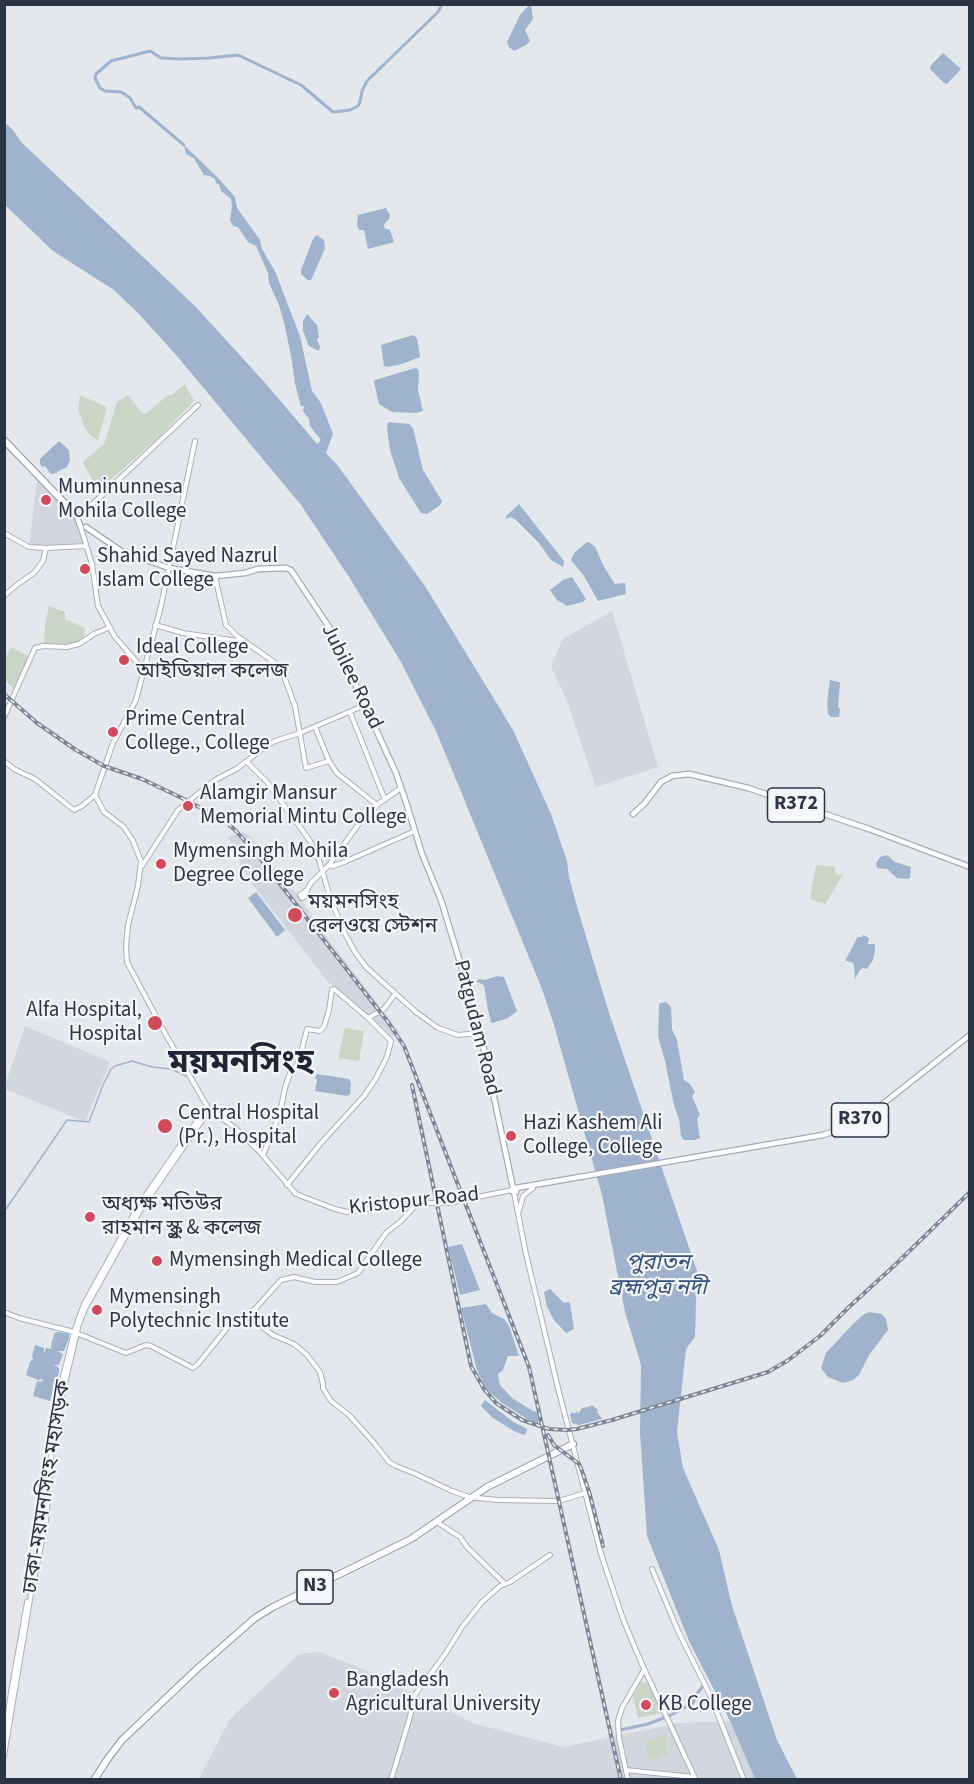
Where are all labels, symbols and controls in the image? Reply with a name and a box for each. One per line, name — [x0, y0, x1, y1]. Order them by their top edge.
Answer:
place label: Muminunnesa Mohila College — [58, 475, 186, 525]
marker: Muminunnesa Mohila College — [39, 493, 53, 507]
place label: Shahid Sayed Nazrul Islam College — [97, 544, 278, 594]
marker: Shahid Sayed Nazrul Islam College — [78, 562, 92, 576]
street label: Jubilee Road — [315, 620, 387, 734]
place label: Ideal College আইডিয়াল কলেজ — [136, 635, 288, 685]
marker: Ideal College আইডিয়াল কলেজ — [117, 653, 131, 667]
place label: Prime Central College., College — [125, 707, 270, 757]
marker: Prime Central College., College — [106, 725, 120, 739]
place label: Alamgir Mansur Memorial Mintu College — [200, 781, 407, 831]
road number: R372 — [768, 788, 824, 822]
marker: Alamgir Mansur Memorial Mintu College — [181, 799, 195, 813]
place label: Mymensingh Mohila Degree College — [173, 839, 348, 889]
marker: Mymensingh Mohila Degree College — [154, 857, 168, 871]
place label: ময়মনসিংহ রেলওয়ে স্টেশন — [308, 890, 437, 940]
marker: ময়মনসিংহ রেলওয়ে স্টেশন — [286, 906, 304, 924]
street label: Patgudam Road — [447, 957, 505, 1099]
place label: Alfa Hospital, Hospital — [26, 998, 142, 1048]
marker: Alfa Hospital, Hospital — [146, 1014, 164, 1032]
district label: ময়মনসিংহ — [168, 1045, 314, 1085]
place label: Central Hospital (Pr.), Hospital — [178, 1101, 319, 1151]
road number: R370 — [832, 1103, 888, 1137]
place label: Hazi Kashem Ali College, College — [523, 1111, 662, 1161]
marker: Central Hospital (Pr.), Hospital — [156, 1117, 174, 1135]
marker: Hazi Kashem Ali College, College — [504, 1129, 518, 1143]
street label: Kristopur Road — [348, 1183, 480, 1221]
place label: অধ্যক্ষ মতিউর রাহমান স্কুল & কলেজ — [102, 1192, 261, 1242]
marker: অধ্যক্ষ মতিউর রাহমান স্কুল & কলেজ — [83, 1210, 97, 1224]
place label: Mymensingh Medical College — [169, 1248, 422, 1274]
water label: পুরাতন ব্রহ্মপুত্র নদী — [609, 1251, 707, 1302]
marker: Mymensingh Medical College — [150, 1254, 164, 1268]
place label: Mymensingh Polytechnic Institute — [109, 1285, 289, 1335]
marker: Mymensingh Polytechnic Institute — [90, 1303, 104, 1317]
street label: ঢাকা-ময়মনসিংহ মহাসড়ক — [19, 1379, 77, 1595]
road number: N3 — [297, 1570, 333, 1604]
place label: Bangladesh Agricultural University — [346, 1668, 541, 1718]
marker: Bangladesh Agricultural University — [327, 1686, 341, 1700]
place label: KB College — [658, 1692, 752, 1718]
marker: KB College — [639, 1698, 653, 1712]

